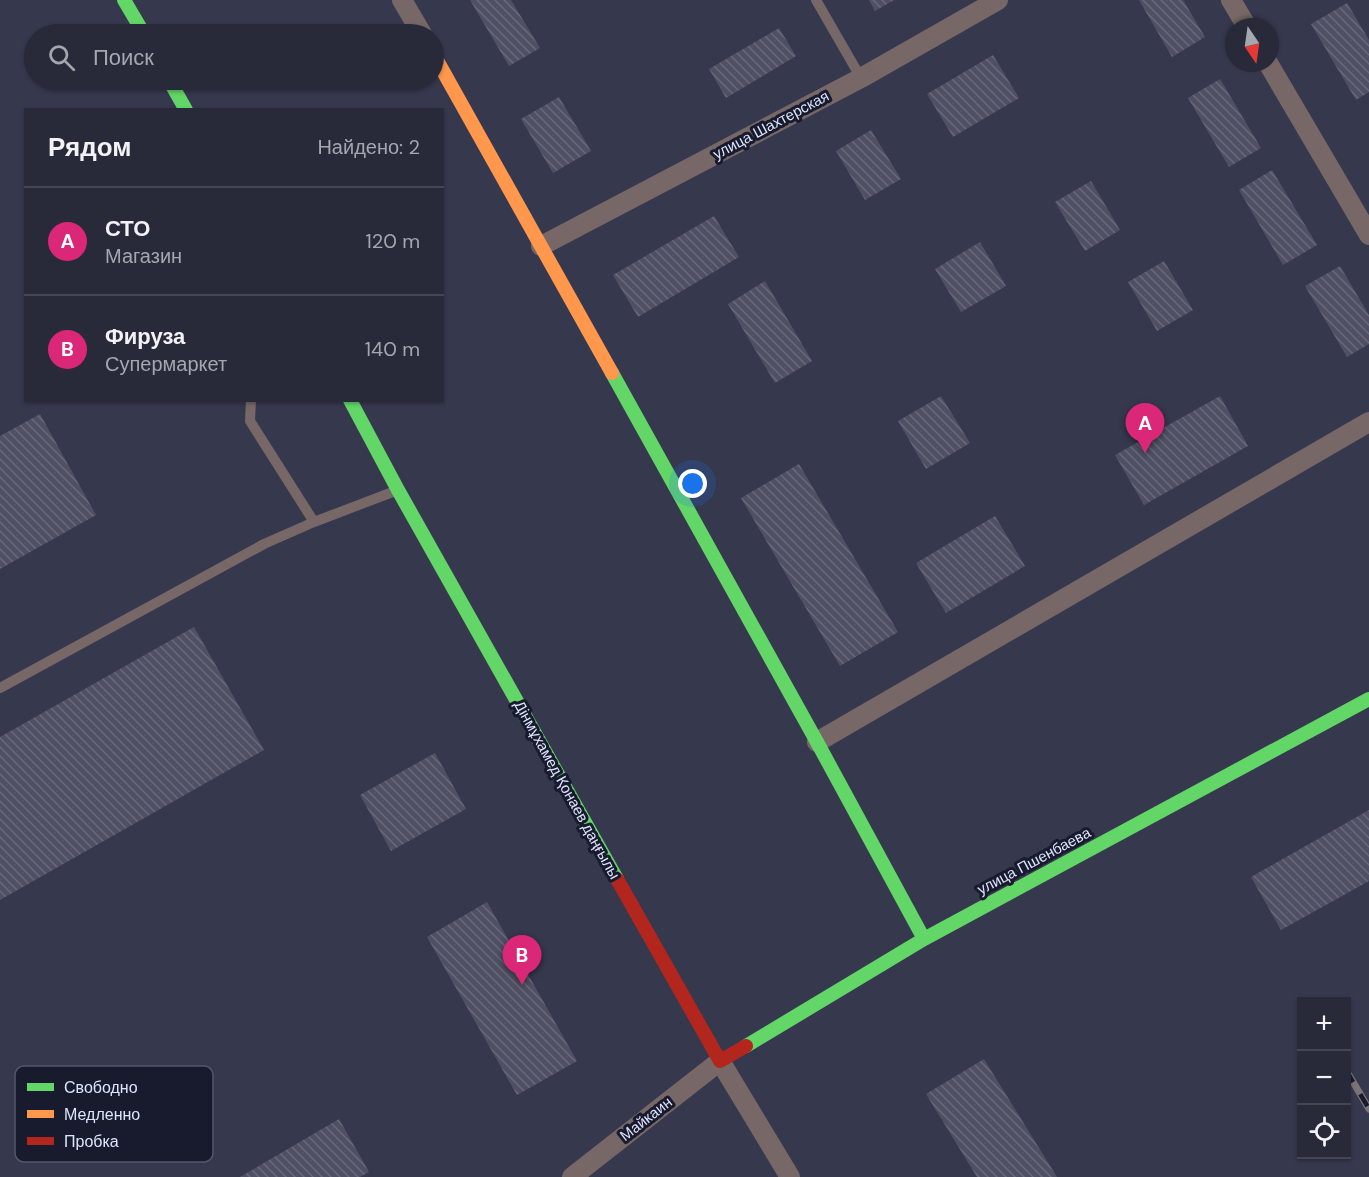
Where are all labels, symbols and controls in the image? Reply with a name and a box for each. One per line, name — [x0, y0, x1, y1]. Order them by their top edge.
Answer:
north arrow — [1225, 18, 1279, 72]
search box — [24, 24, 444, 90]
icon: search — [45, 41, 78, 74]
text: Поиск — [93, 43, 154, 72]
street label: улица Шахтерская — [709, 86, 833, 164]
text: Рядом — [48, 130, 131, 164]
text: Найдено: 2 — [317, 134, 420, 160]
text: СТО — [105, 214, 150, 243]
text: A — [60, 228, 75, 254]
text: 120 m — [366, 228, 420, 254]
text: Магазин — [105, 243, 182, 269]
text: Фируза — [105, 322, 185, 351]
text: B — [61, 336, 74, 362]
text: 140 m — [365, 336, 420, 362]
text: Супермаркет — [105, 351, 227, 377]
pin: A — [1126, 404, 1164, 453]
your location — [678, 469, 707, 498]
street label: Дінмұхамед Қонаев даңғылы — [509, 697, 625, 883]
street label: улица Пшенбаева — [974, 822, 1095, 899]
pin: B — [502, 936, 542, 985]
map controls — [1297, 997, 1351, 1159]
button: + — [1297, 997, 1351, 1051]
button: − — [1297, 1051, 1351, 1105]
legend — [15, 1066, 213, 1162]
text: Свободно — [64, 1077, 138, 1098]
street label: Майкаин — [616, 1092, 676, 1146]
text: Медленно — [64, 1104, 140, 1125]
button: locate — [1297, 1105, 1351, 1159]
text: Пробка — [64, 1131, 119, 1152]

